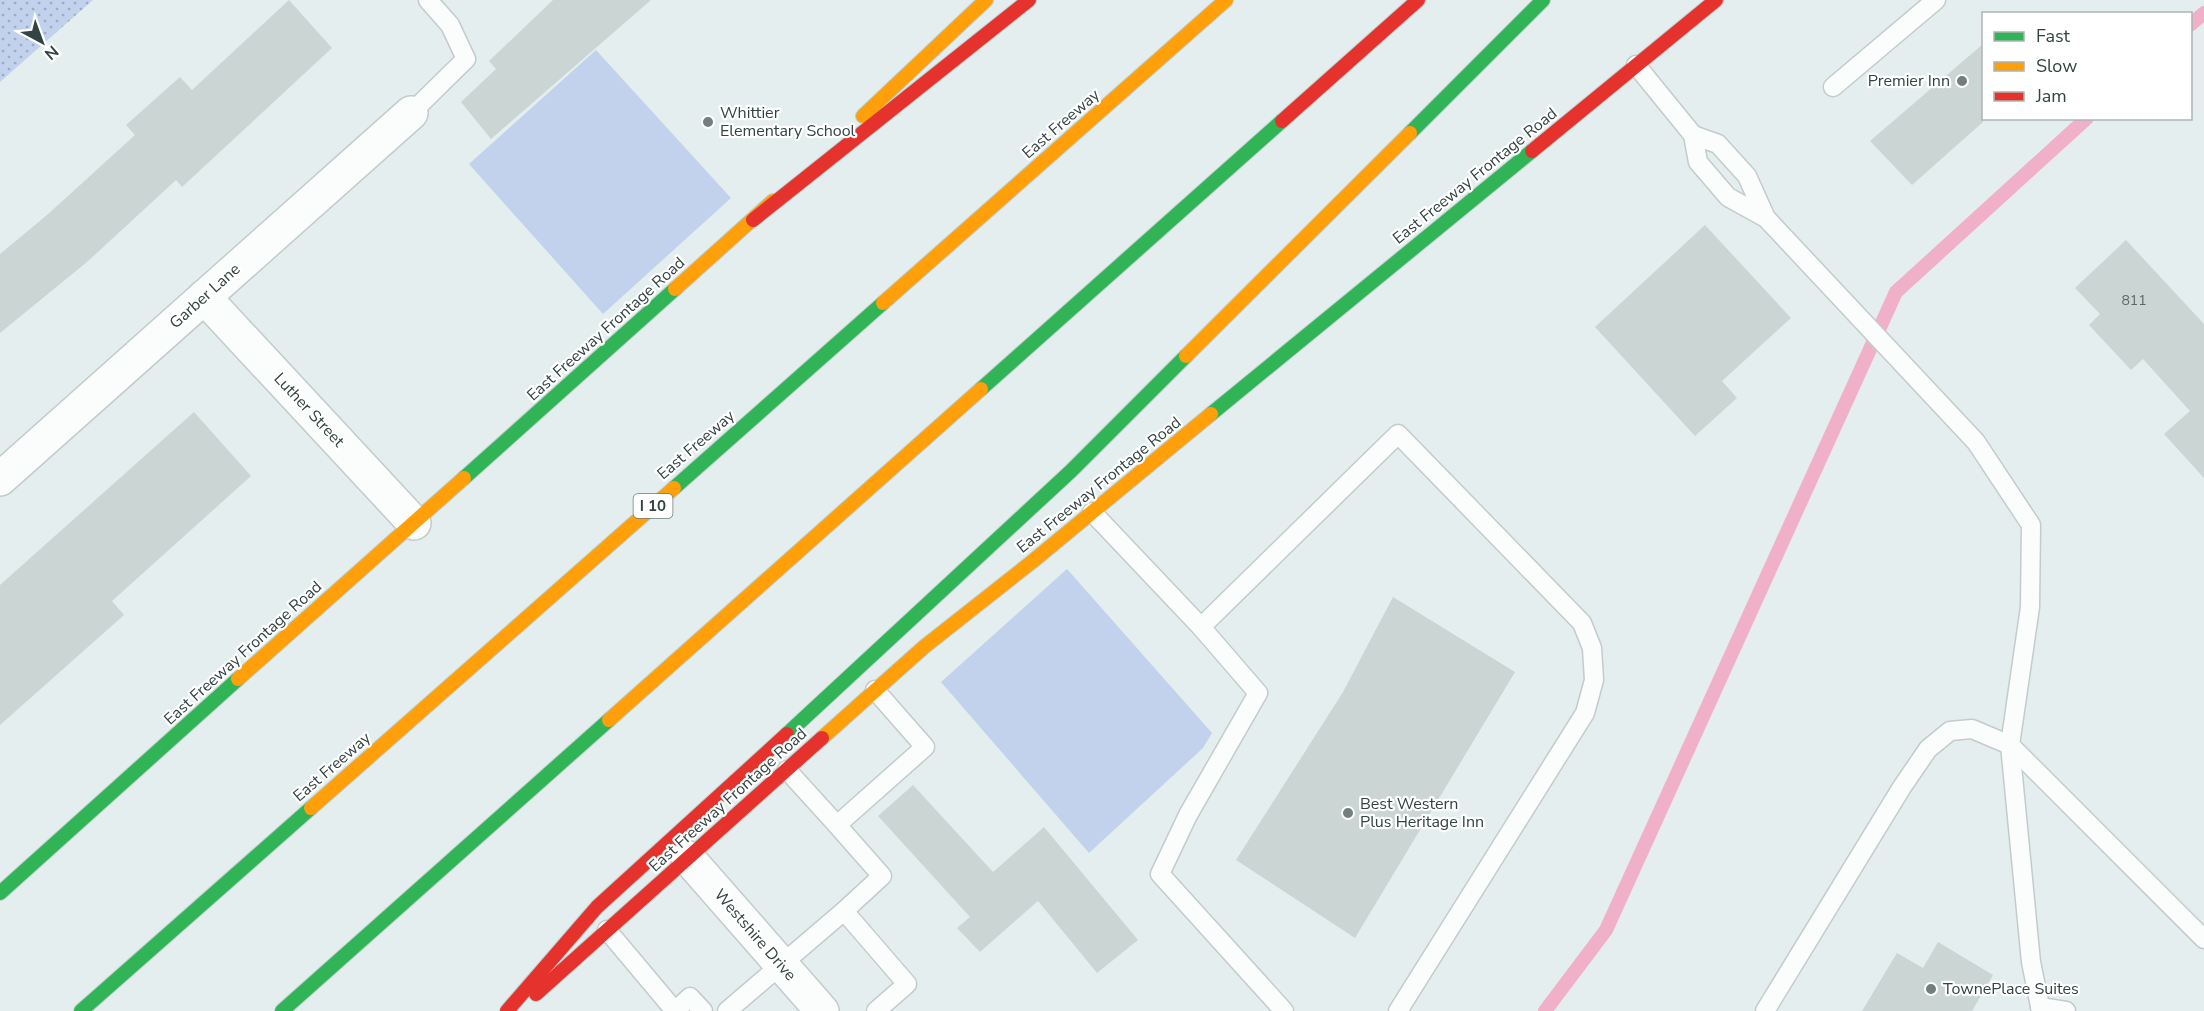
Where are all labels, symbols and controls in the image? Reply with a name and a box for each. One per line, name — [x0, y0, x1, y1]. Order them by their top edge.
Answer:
north arrow — [12, 12, 72, 72]
legend — [1982, 12, 2192, 120]
text: Fast — [2036, 24, 2071, 48]
text: N — [39, 40, 63, 65]
text: Slow — [2036, 54, 2077, 78]
place label: Premier Inn — [1868, 70, 1950, 92]
marker: Premier Inn — [1955, 74, 1969, 88]
street label: East Freeway — [1018, 84, 1105, 164]
text: Jam — [2035, 84, 2067, 108]
place label: Whittier Elementary School — [720, 102, 856, 142]
street label: East Freeway Frontage Road — [1388, 103, 1562, 249]
marker: Whittier Elementary School — [701, 115, 715, 129]
street label: East Freeway Frontage Road — [522, 252, 690, 406]
street label: Garber Lane — [165, 258, 245, 334]
house number: 811 — [2121, 291, 2147, 310]
street label: Luther Street — [269, 368, 349, 452]
street label: East Freeway — [653, 405, 740, 485]
street label: East Freeway Frontage Road — [1012, 412, 1186, 558]
road number: I 10 — [634, 494, 672, 518]
street label: East Freeway Frontage Road — [159, 576, 327, 730]
street label: East Freeway Frontage Road — [644, 723, 812, 877]
street label: East Freeway — [289, 727, 376, 807]
place label: Best Western Plus Heritage Inn — [1360, 793, 1484, 833]
marker: Best Western Plus Heritage Inn — [1341, 806, 1355, 820]
street label: Westshire Drive — [709, 884, 801, 986]
place label: TownePlace Suites — [1943, 978, 2079, 1000]
marker: TownePlace Suites — [1924, 982, 1938, 996]

